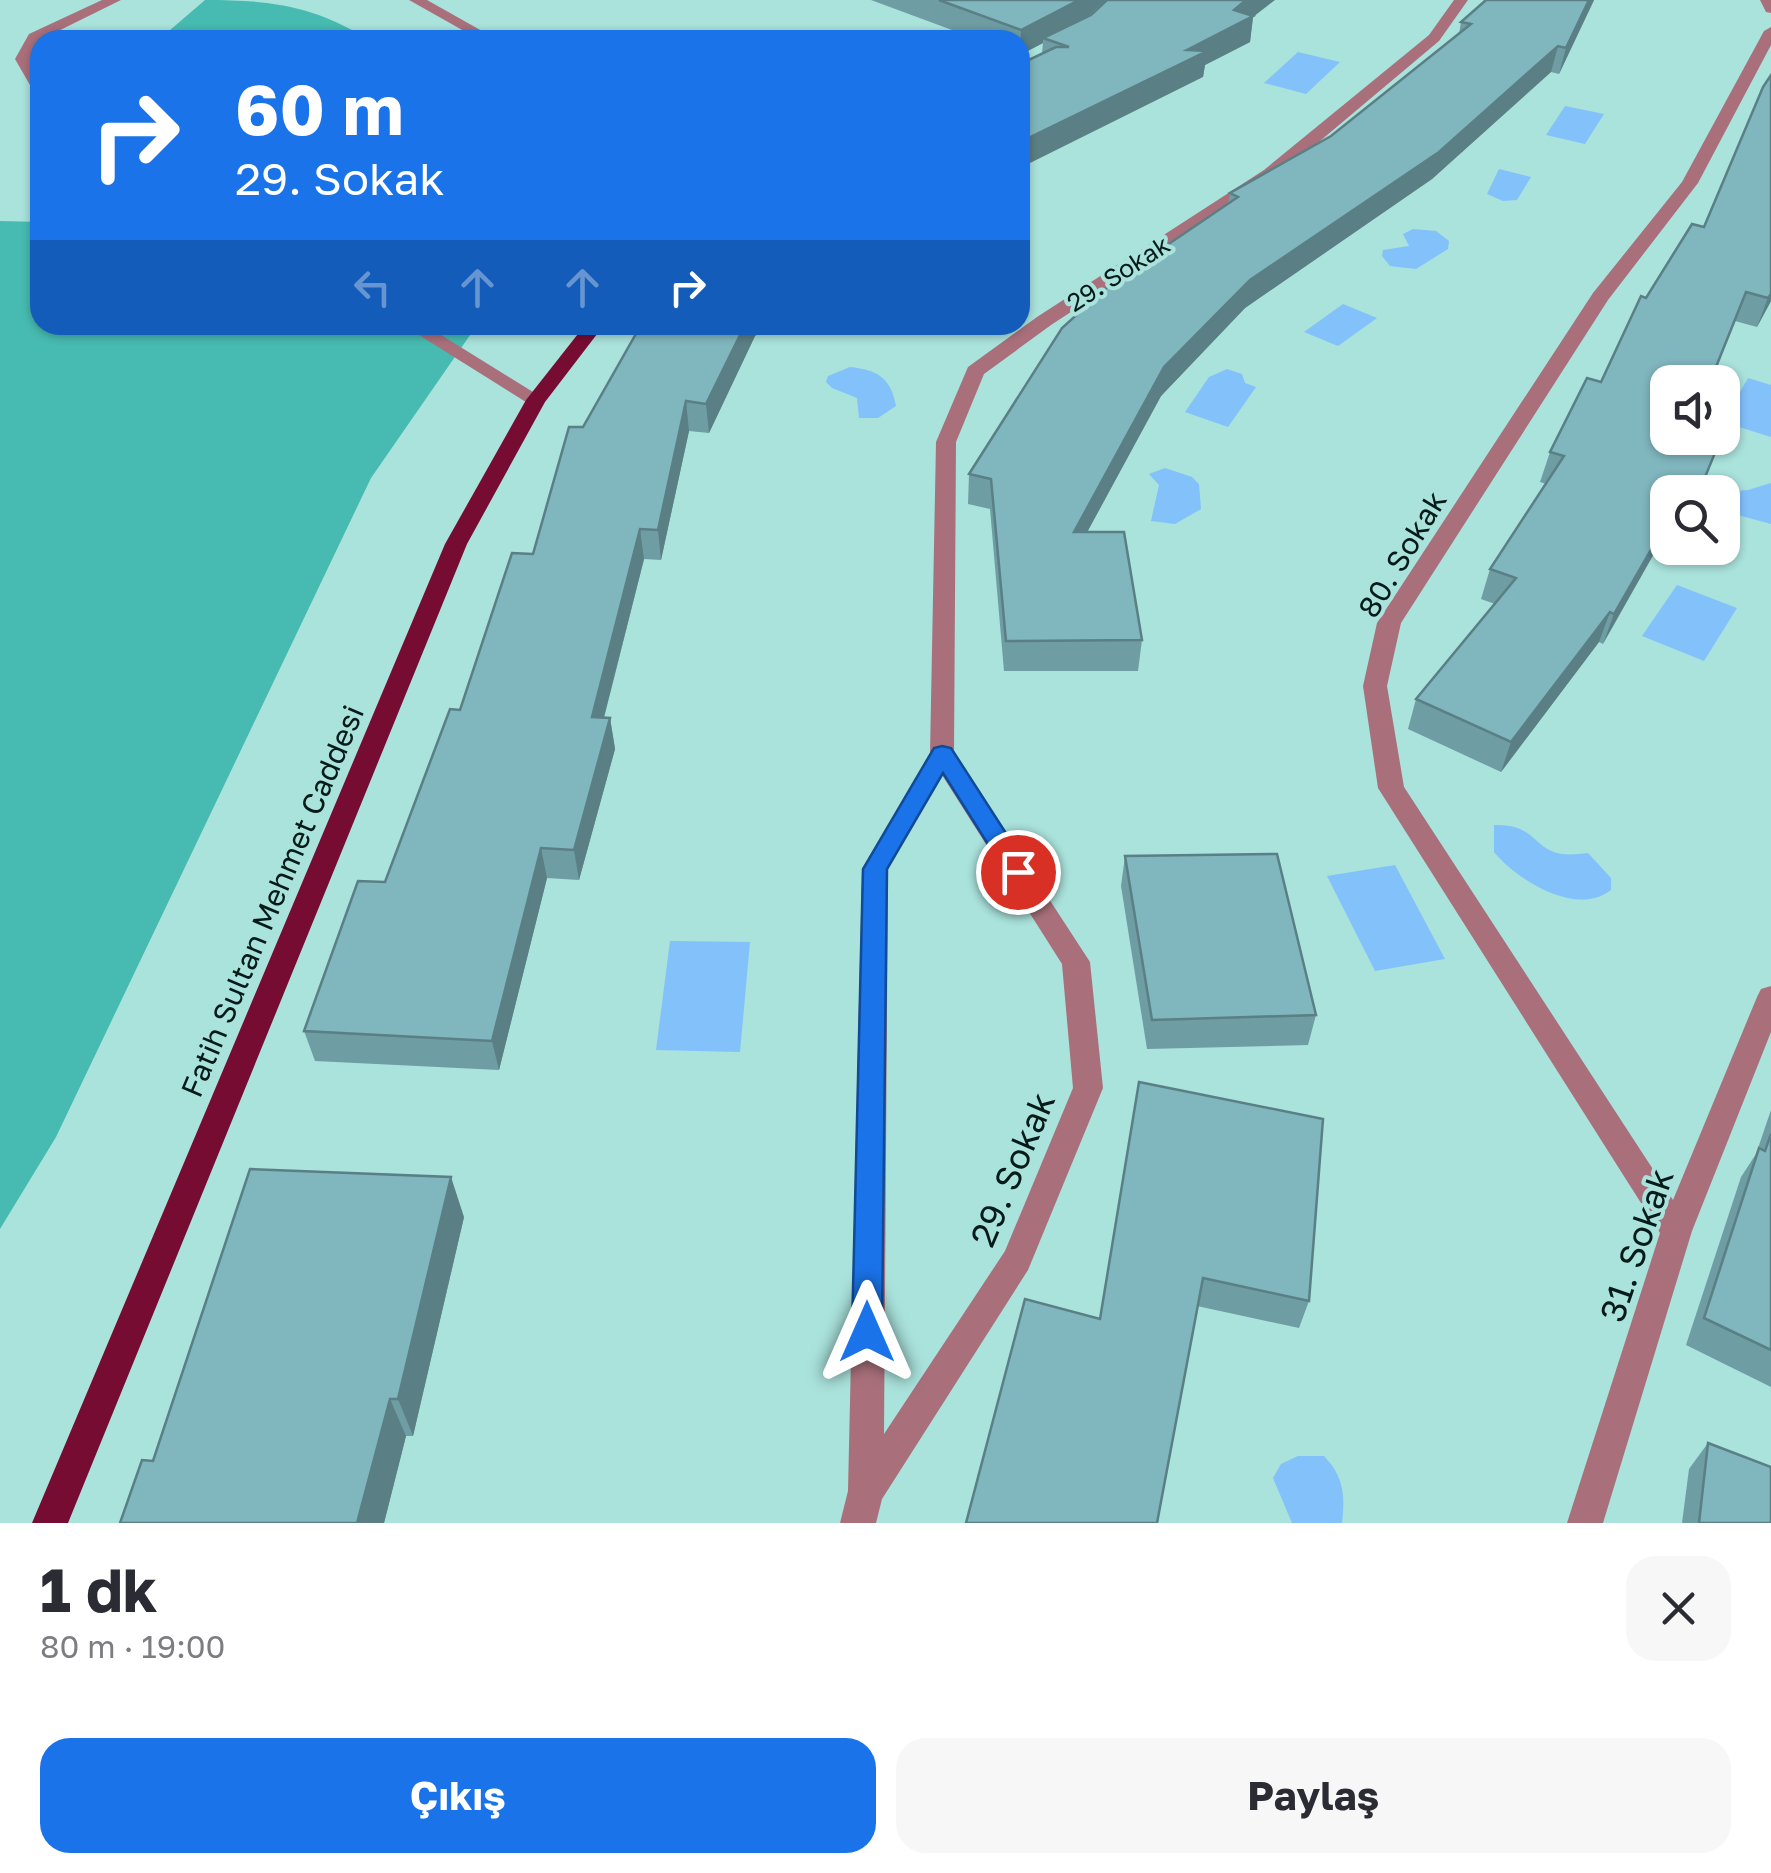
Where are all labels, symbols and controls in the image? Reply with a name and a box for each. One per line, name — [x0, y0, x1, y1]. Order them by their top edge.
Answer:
text: 60 m — [235, 66, 404, 150]
icon: right — [70, 70, 200, 200]
text: 29. Sokak — [235, 151, 445, 205]
street label: 29. Sokak — [1061, 228, 1175, 318]
icon: left — [345, 260, 400, 315]
icon: ahead — [450, 260, 505, 315]
icon: ahead — [555, 260, 610, 315]
icon: right — [660, 260, 715, 315]
map controls — [1650, 365, 1740, 565]
button: sound — [1650, 365, 1740, 455]
button: search — [1650, 475, 1740, 565]
street label: 80. Sokak — [1350, 484, 1454, 624]
street label: Fatih Sultan Mehmet Caddesi — [173, 700, 371, 1102]
pin — [976, 830, 1061, 915]
icon: arrive — [991, 845, 1046, 900]
street label: 29. Sokak — [961, 1086, 1063, 1252]
street label: 31. Sokak — [1590, 1163, 1682, 1327]
position arrow — [815, 1280, 919, 1384]
text: 1 dk — [40, 1553, 158, 1625]
button: close — [1626, 1556, 1731, 1661]
text: 80 m · 19:00 — [40, 1627, 225, 1665]
button: Çıkış — [40, 1738, 876, 1853]
button: Paylaş — [896, 1738, 1731, 1853]

